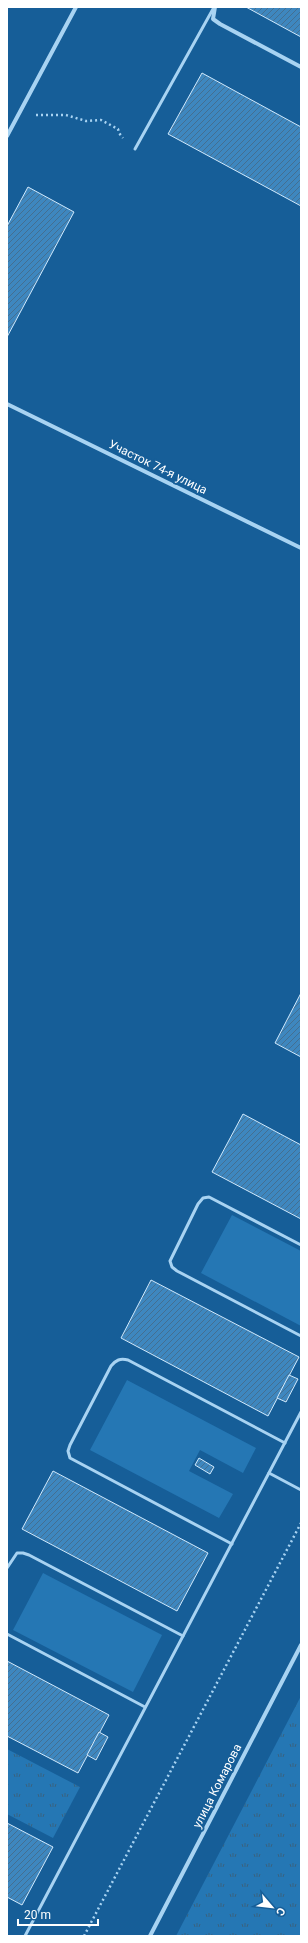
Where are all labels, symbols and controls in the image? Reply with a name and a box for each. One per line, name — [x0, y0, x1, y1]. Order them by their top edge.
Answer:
street label: Участок 74-я улица — [106, 437, 210, 497]
street label: улица Комарова — [190, 1742, 244, 1830]
north arrow — [252, 1887, 292, 1927]
scale bar — [18, 1901, 98, 1927]
text: С — [273, 1905, 288, 1918]
text: 20 m — [24, 1908, 51, 1922]

